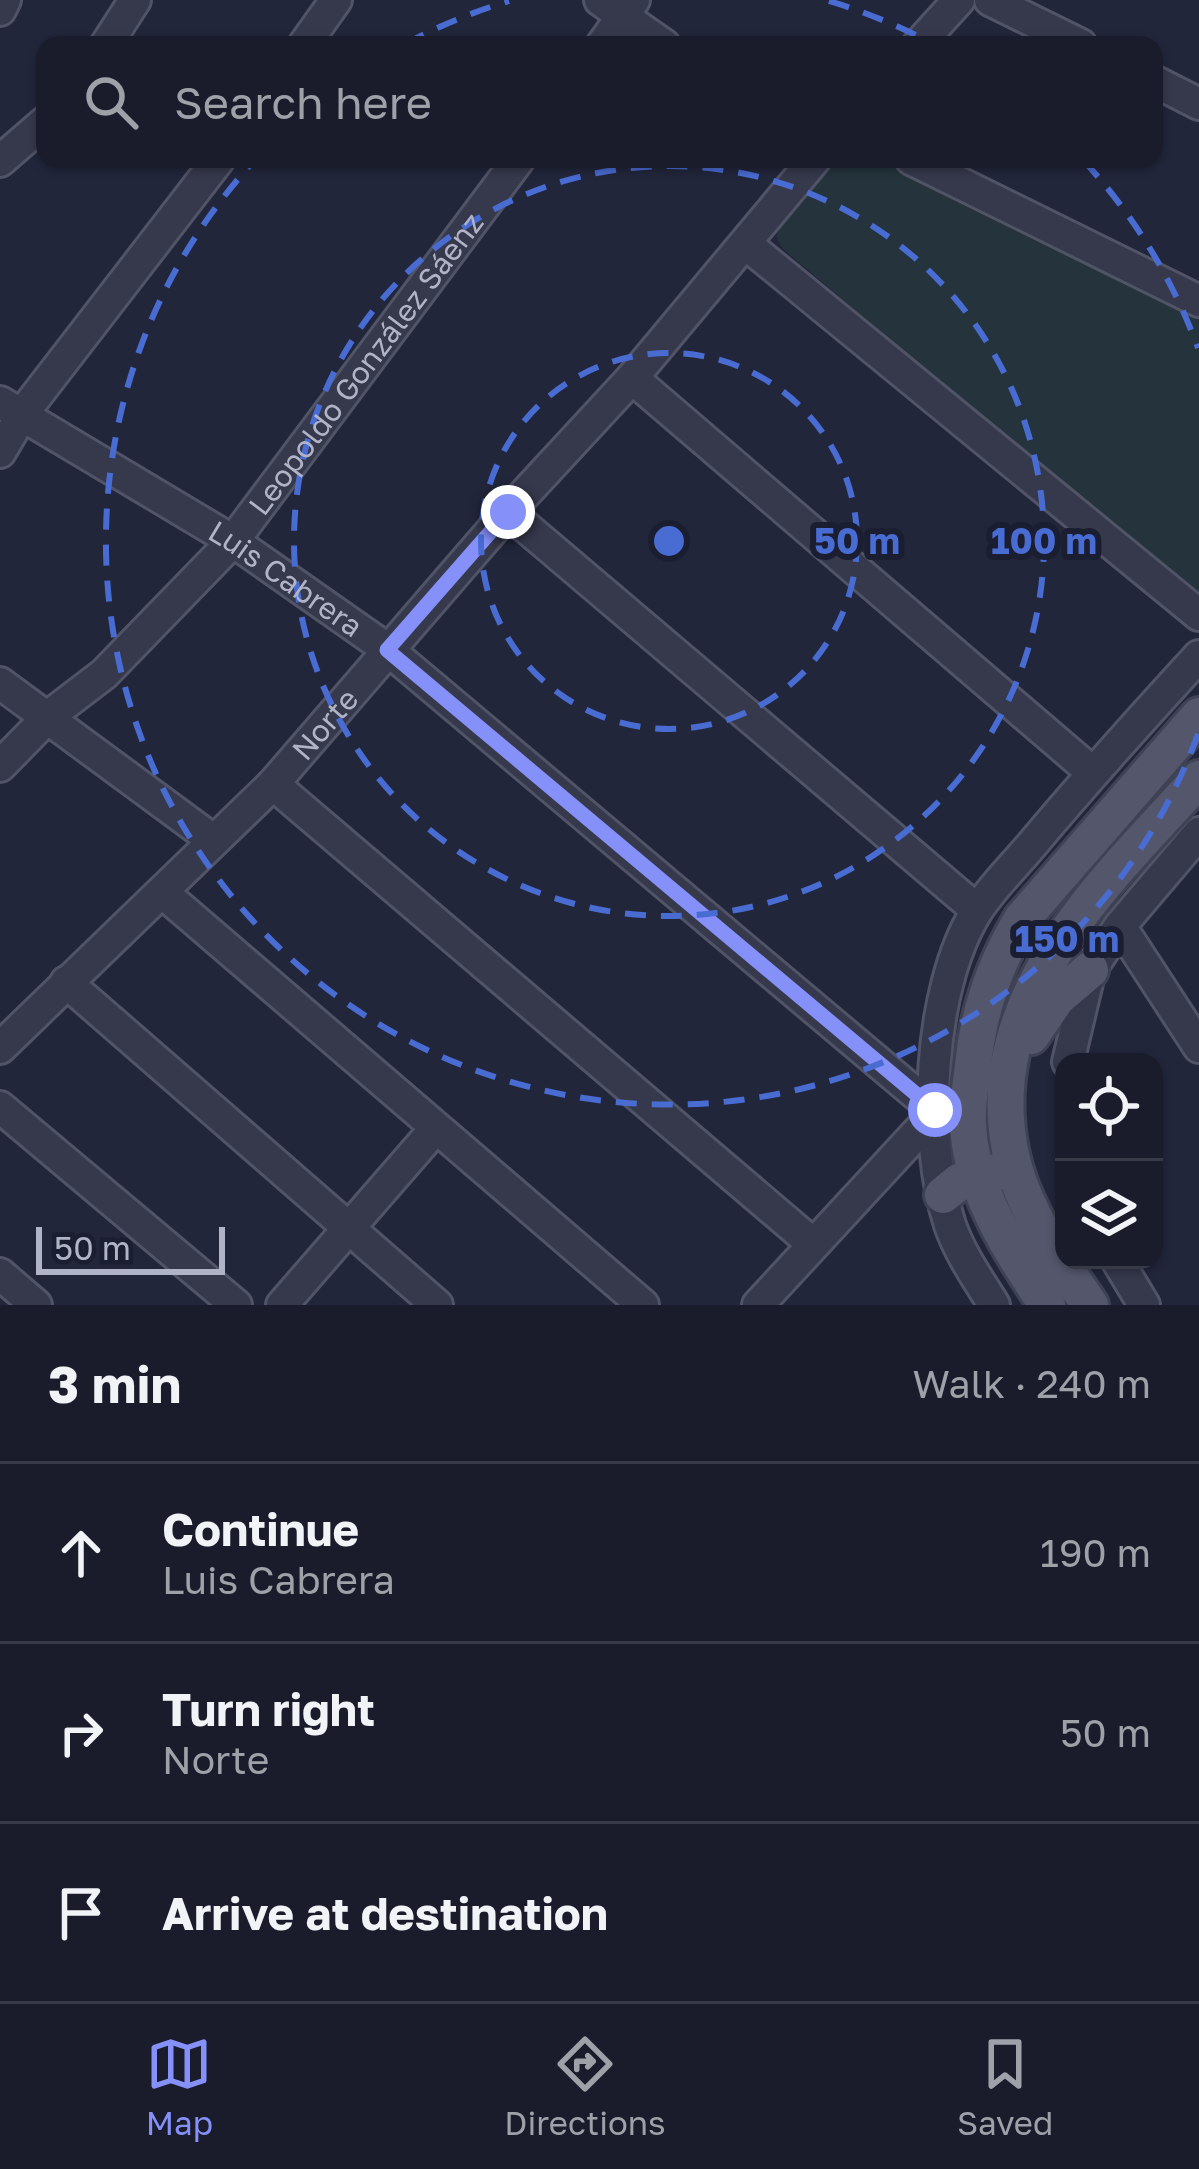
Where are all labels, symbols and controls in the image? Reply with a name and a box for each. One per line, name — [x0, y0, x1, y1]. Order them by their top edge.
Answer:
search box — [36, 36, 1163, 168]
icon: search — [78, 69, 144, 135]
text: Search here — [174, 75, 432, 129]
street label: Leopoldo González Sáenz — [241, 205, 491, 522]
route end — [481, 485, 535, 539]
street label: Luis Cabrera — [202, 513, 370, 644]
text: 50 m — [814, 519, 900, 562]
text: 100 m — [991, 519, 1097, 562]
centre of rings — [648, 520, 690, 562]
street label: Norte — [284, 681, 365, 767]
text: 150 m — [1015, 917, 1119, 960]
map controls — [1055, 1053, 1163, 1269]
button: locate — [1055, 1053, 1163, 1161]
route start — [908, 1083, 962, 1137]
button: layers — [1055, 1161, 1163, 1269]
scale bar — [36, 1221, 225, 1274]
text: 50 m — [54, 1228, 131, 1267]
text: 3 min — [48, 1353, 181, 1414]
text: Walk · 240 m — [913, 1360, 1151, 1407]
text: Continue — [162, 1502, 359, 1556]
icon: ahead — [48, 1520, 114, 1586]
text: 190 m — [1040, 1529, 1151, 1576]
text: Luis Cabrera — [162, 1556, 395, 1603]
text: Turn right — [162, 1682, 375, 1736]
icon: right — [48, 1700, 114, 1766]
text: 50 m — [1060, 1709, 1151, 1756]
text: Norte — [162, 1736, 269, 1783]
icon: arrive — [48, 1880, 114, 1946]
text: Arrive at destination — [162, 1886, 608, 1940]
tab: Map — [146, 2031, 213, 2142]
tab: Directions — [504, 2031, 666, 2142]
tab: Saved — [957, 2031, 1053, 2142]

